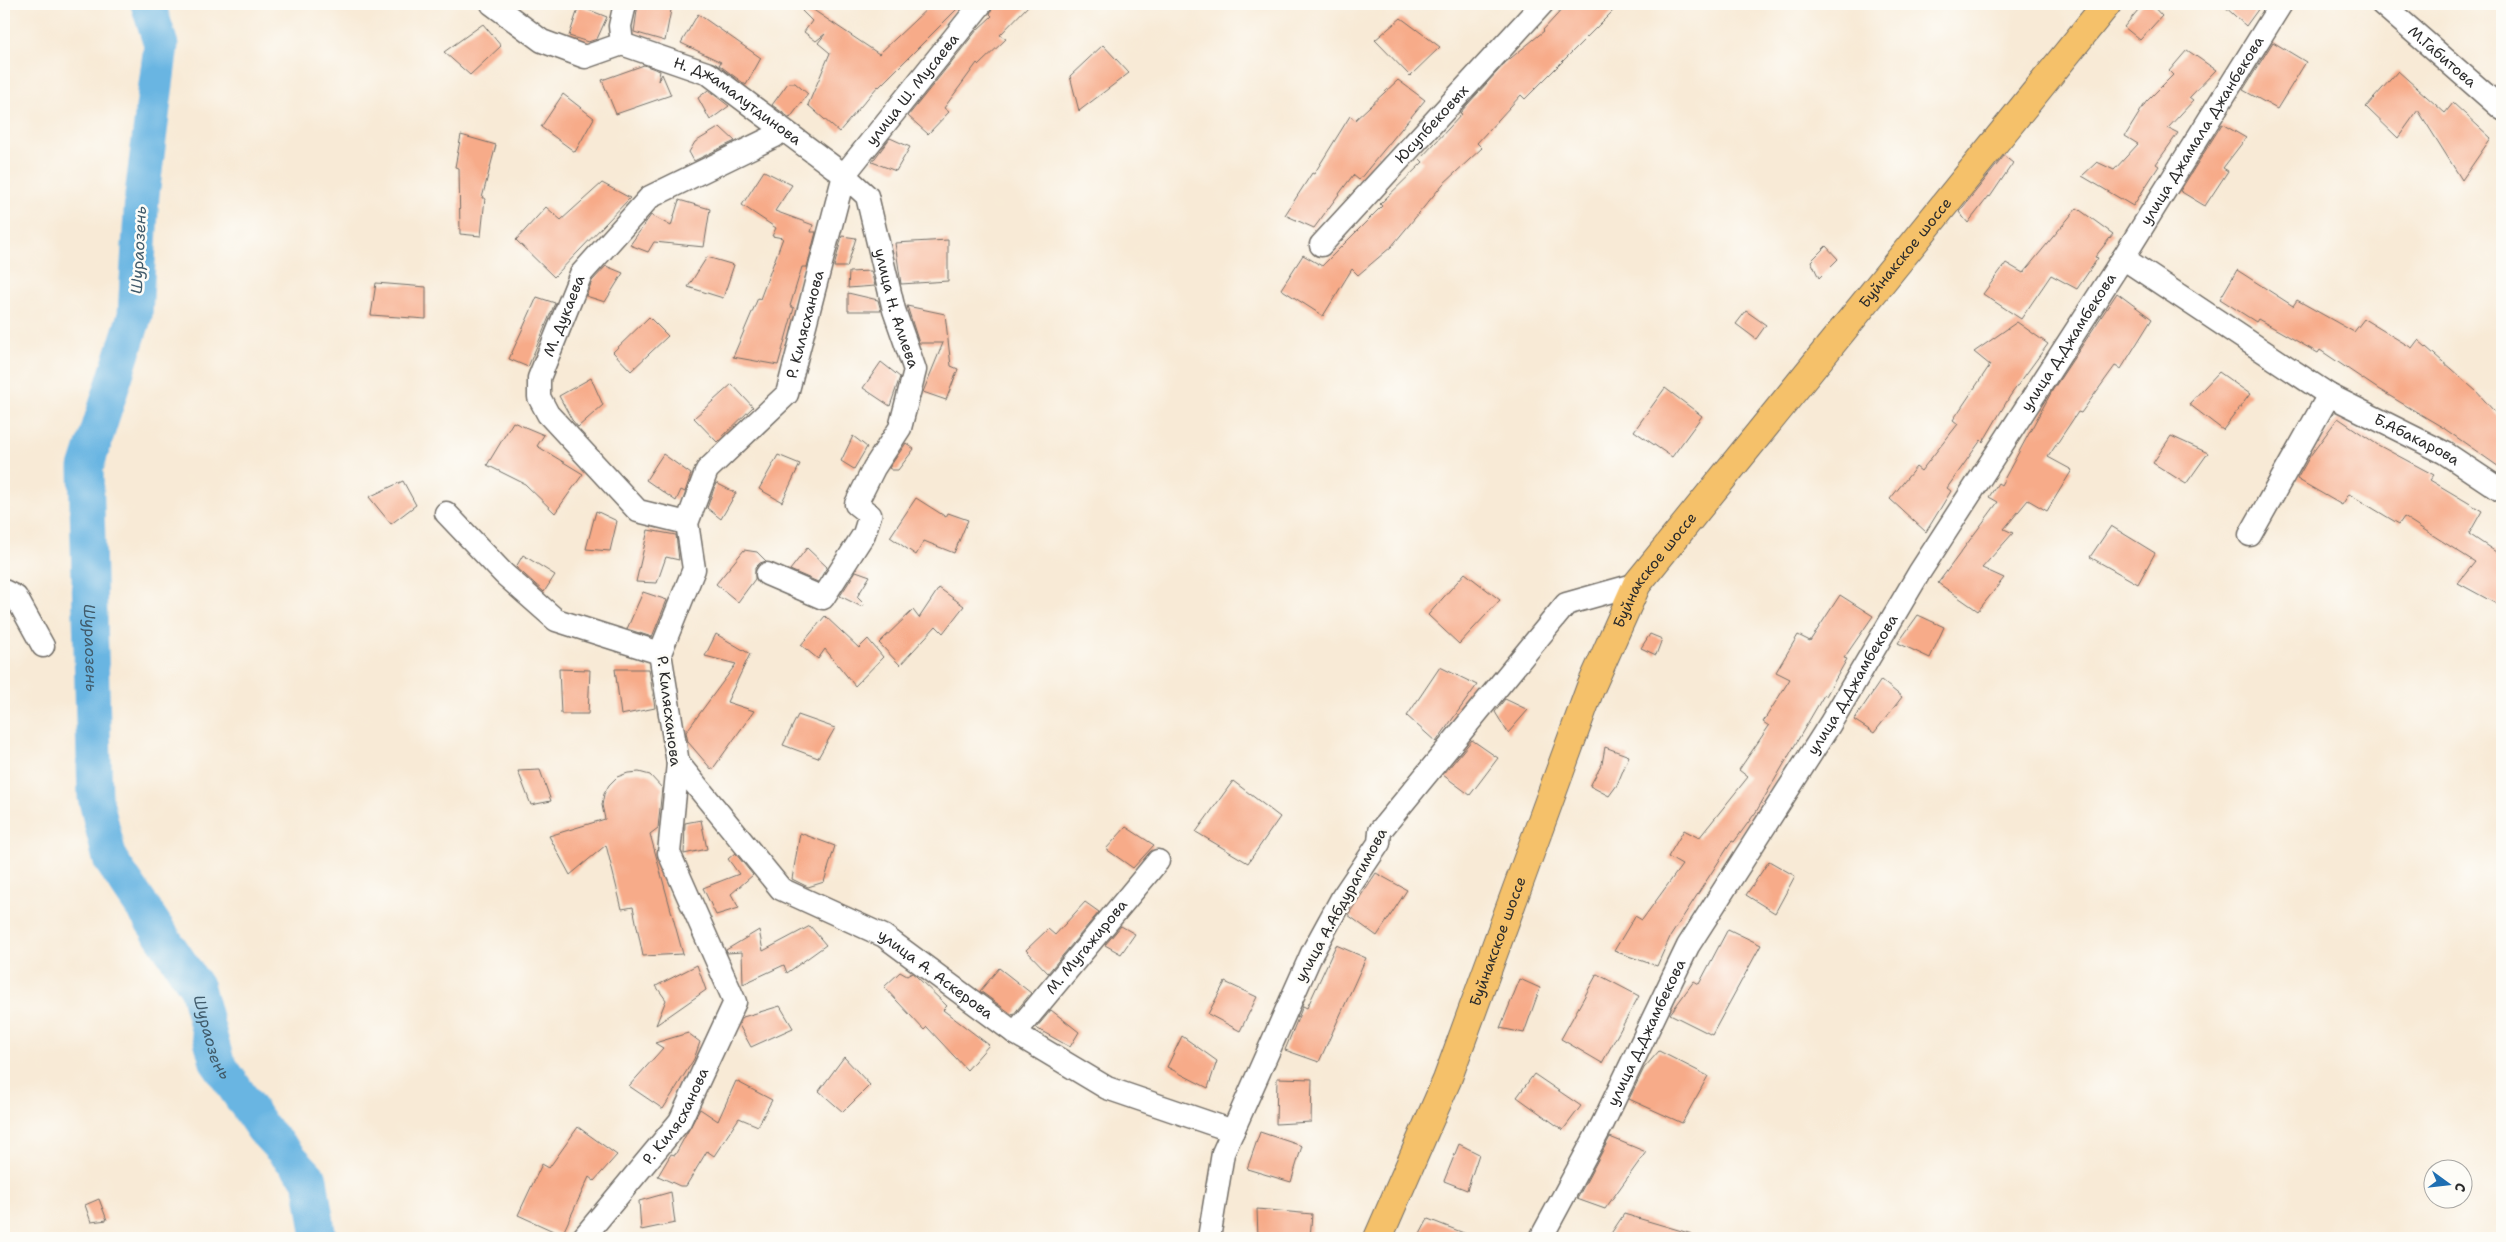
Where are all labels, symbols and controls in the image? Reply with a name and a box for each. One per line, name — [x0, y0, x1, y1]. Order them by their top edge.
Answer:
street label: М.Габитова — [2404, 21, 2481, 92]
street label: улица Ш. Мусаева — [861, 29, 964, 150]
street label: улица Джамала Джанбекова — [2136, 32, 2269, 229]
street label: Н. Джамалутдинова — [671, 53, 806, 150]
street label: Юсупбековых — [1391, 80, 1473, 168]
street label: Буйнакское шоссе — [1855, 193, 1956, 312]
water label: Шураозень — [126, 206, 151, 294]
street label: улица Н. Алиева — [870, 246, 924, 372]
street label: Р. Килясханова — [781, 267, 829, 381]
street label: улица Д.Джамбекова — [2017, 269, 2121, 415]
street label: М. Дукаева — [539, 272, 590, 360]
street label: Б.Абакарова — [2371, 409, 2464, 470]
street label: Буйнакское шоссе — [1609, 508, 1701, 631]
water label: Шураозень — [79, 604, 102, 692]
street label: улица Д.Джамбекова — [1803, 610, 1903, 759]
street label: Р. Килясханова — [652, 655, 686, 768]
street label: улица А.Абдурагимова — [1290, 824, 1392, 986]
street label: Буйнакское шоссе — [1465, 874, 1531, 1009]
street label: М. Мугажирова — [1041, 895, 1132, 999]
street label: улица А. Аскерова — [875, 925, 998, 1024]
street label: улица Д.Джамбекова — [1603, 955, 1691, 1109]
water label: Шураозень — [188, 993, 236, 1084]
street label: Р. Килясханова — [638, 1064, 714, 1169]
north arrow — [2424, 1160, 2474, 1210]
text: С — [2451, 1181, 2470, 1194]

